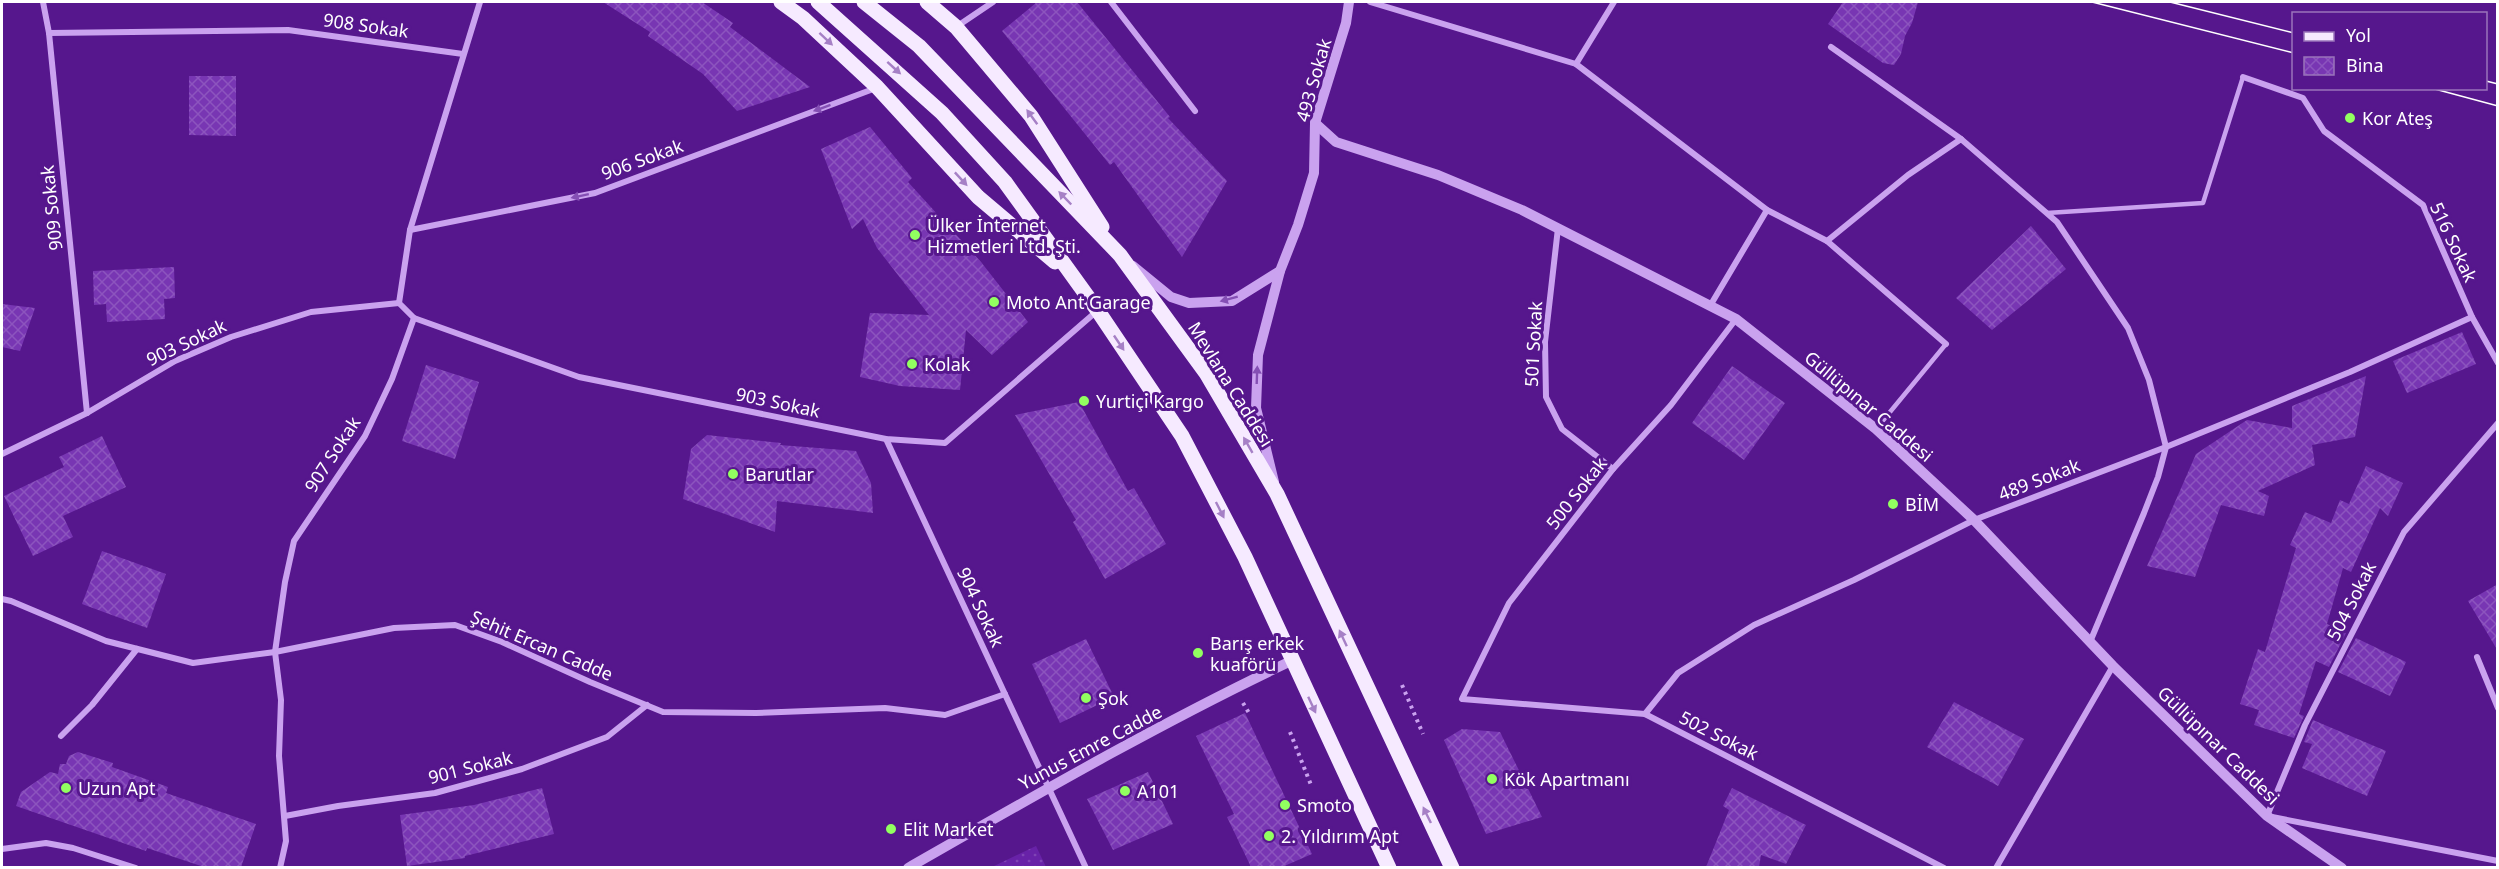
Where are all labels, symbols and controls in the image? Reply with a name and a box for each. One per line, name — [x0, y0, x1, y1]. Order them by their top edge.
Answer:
street label: 908 Sokak — [322, 7, 410, 43]
legend — [2292, 12, 2487, 90]
text: Yol — [2346, 23, 2371, 47]
one-way arrow — [818, 32, 832, 46]
street label: 493 Sokak — [1290, 35, 1336, 124]
text: Bina — [2346, 53, 2384, 77]
one-way arrow — [886, 61, 901, 75]
one-way arrow — [813, 104, 831, 113]
place label: Kor Ateş — [2362, 106, 2433, 130]
one-way arrow — [1026, 110, 1038, 125]
marker: Kor Ateş — [2343, 111, 2357, 125]
street label: 906 Sokak — [598, 133, 687, 185]
street label: 909 Sokak — [35, 164, 67, 252]
one-way arrow — [954, 172, 968, 187]
one-way arrow — [1058, 191, 1072, 205]
one-way arrow — [570, 192, 589, 201]
street label: 516 Sokak — [2425, 198, 2483, 286]
place label: Ülker İnternet Hizmetleri Ltd. Şti. — [927, 213, 1081, 258]
marker: Ülker İnternet Hizmetleri Ltd. Şti. — [908, 228, 922, 242]
place label: Moto Ant Garage — [1006, 290, 1151, 314]
marker: Moto Ant Garage — [987, 295, 1001, 309]
one-way arrow — [1220, 295, 1238, 304]
street label: 501 Sokak — [1519, 300, 1547, 387]
street label: 903 Sokak — [142, 313, 230, 371]
street label: Mevlana Caddesi — [1183, 317, 1279, 451]
one-way arrow — [1113, 335, 1124, 351]
street label: Güllüpınar Caddesi — [1800, 345, 1938, 467]
place label: Kolak — [924, 352, 971, 376]
marker: Kolak — [905, 357, 919, 371]
one-way arrow — [1253, 365, 1262, 384]
street label: 903 Sokak — [734, 381, 823, 423]
place label: Yurtiçi Kargo — [1096, 389, 1204, 413]
marker: Yurtiçi Kargo — [1077, 394, 1091, 408]
street label: 907 Sokak — [299, 411, 366, 496]
one-way arrow — [1243, 436, 1253, 453]
street label: 500 Sokak — [1540, 452, 1612, 534]
street label: 489 Sokak — [1995, 452, 2084, 506]
place label: Barutlar — [745, 462, 815, 486]
marker: Barutlar — [726, 467, 740, 481]
place label: BİM — [1905, 492, 1939, 516]
marker: BİM — [1886, 497, 1900, 511]
one-way arrow — [1215, 501, 1225, 518]
street label: 504 Sokak — [2321, 557, 2381, 645]
street label: 904 Sokak — [952, 563, 1010, 651]
street label: Şehit Ercan Cadde — [467, 604, 617, 686]
one-way arrow — [1339, 630, 1348, 647]
place label: Barış erkek kuaförü — [1210, 631, 1305, 676]
marker: Barış erkek kuaförü — [1191, 646, 1205, 660]
street label: Güllüpınar Caddesi — [2153, 681, 2285, 809]
place label: Şok — [1098, 686, 1129, 710]
marker: Şok — [1079, 691, 1093, 705]
one-way arrow — [1307, 696, 1316, 713]
street label: Yunus Emre Cadde — [1014, 699, 1166, 795]
street label: 502 Sokak — [1675, 705, 1763, 765]
street label: 901 Sokak — [426, 745, 515, 789]
place label: Kök Apartmanı — [1504, 767, 1630, 791]
marker: Kök Apartmanı — [1485, 772, 1499, 786]
place label: Uzun Apt — [78, 776, 156, 800]
place label: A101 — [1137, 779, 1179, 803]
marker: Uzun Apt — [59, 781, 73, 795]
marker: A101 — [1118, 784, 1132, 798]
place label: Smoto — [1297, 793, 1352, 817]
marker: Smoto — [1278, 798, 1292, 812]
one-way arrow — [1422, 806, 1431, 823]
place label: Elit Market — [903, 817, 994, 841]
marker: Elit Market — [884, 822, 898, 836]
place label: 2. Yıldırım Apt — [1281, 824, 1399, 848]
marker: 2. Yıldırım Apt — [1262, 829, 1276, 843]

